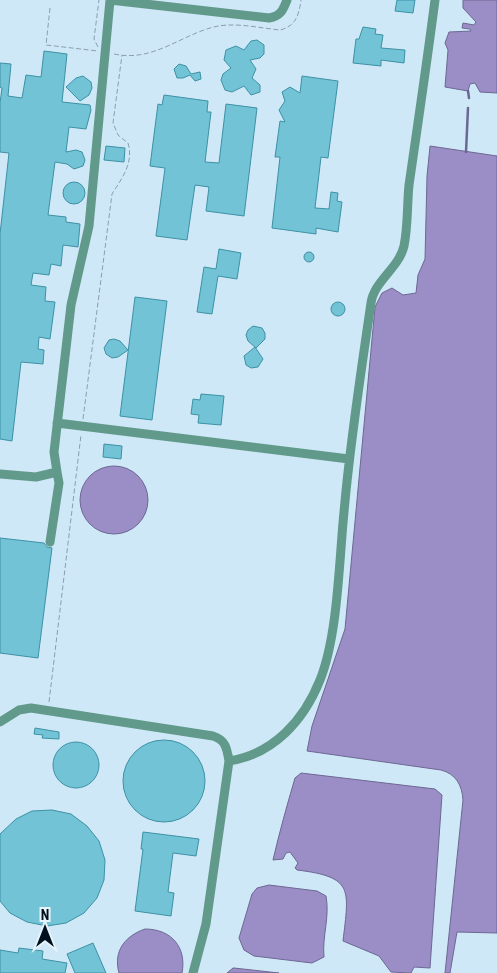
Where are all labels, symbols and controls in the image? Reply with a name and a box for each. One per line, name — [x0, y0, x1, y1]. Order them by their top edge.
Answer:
north arrow — [20, 903, 70, 953]
text: N — [41, 907, 49, 923]

